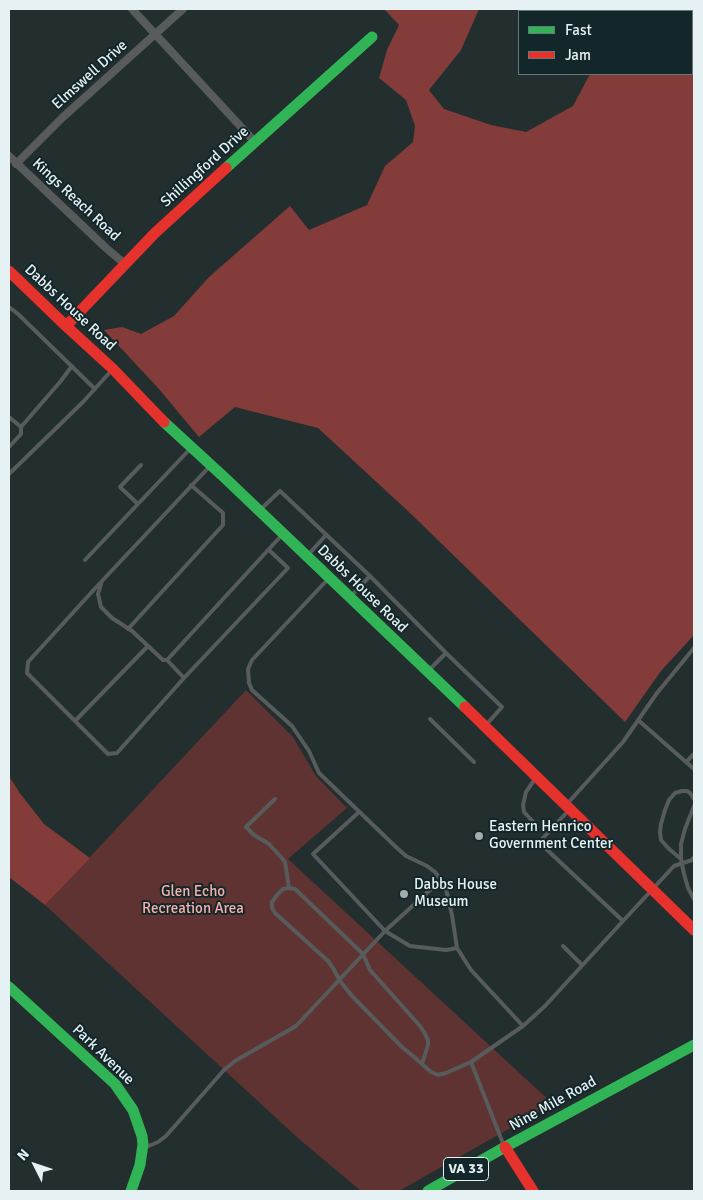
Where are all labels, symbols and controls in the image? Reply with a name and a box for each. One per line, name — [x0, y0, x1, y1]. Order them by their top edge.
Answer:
legend — [518, 10, 693, 75]
text: Fast — [565, 21, 592, 39]
street label: Elmswell Drive — [49, 37, 131, 113]
text: Jam — [565, 46, 591, 64]
street label: Shillingford Drive — [157, 123, 253, 211]
street label: Kings Reach Road — [28, 155, 124, 245]
street label: Dabbs House Road — [21, 261, 119, 355]
street label: Dabbs House Road — [313, 541, 411, 637]
place label: Eastern Henrico Government Center — [489, 818, 613, 853]
marker: Eastern Henrico Government Center — [473, 830, 485, 842]
place label: Dabbs House Museum — [414, 876, 497, 911]
park label: Glen Echo Recreation Area — [142, 883, 244, 918]
marker: Dabbs House Museum — [398, 888, 410, 900]
street label: Park Avenue — [68, 1021, 138, 1089]
street label: Nine Mile Road — [506, 1073, 600, 1135]
north arrow — [10, 1140, 60, 1190]
text: N — [14, 1146, 33, 1164]
road number: VA 33 — [444, 1158, 488, 1180]

